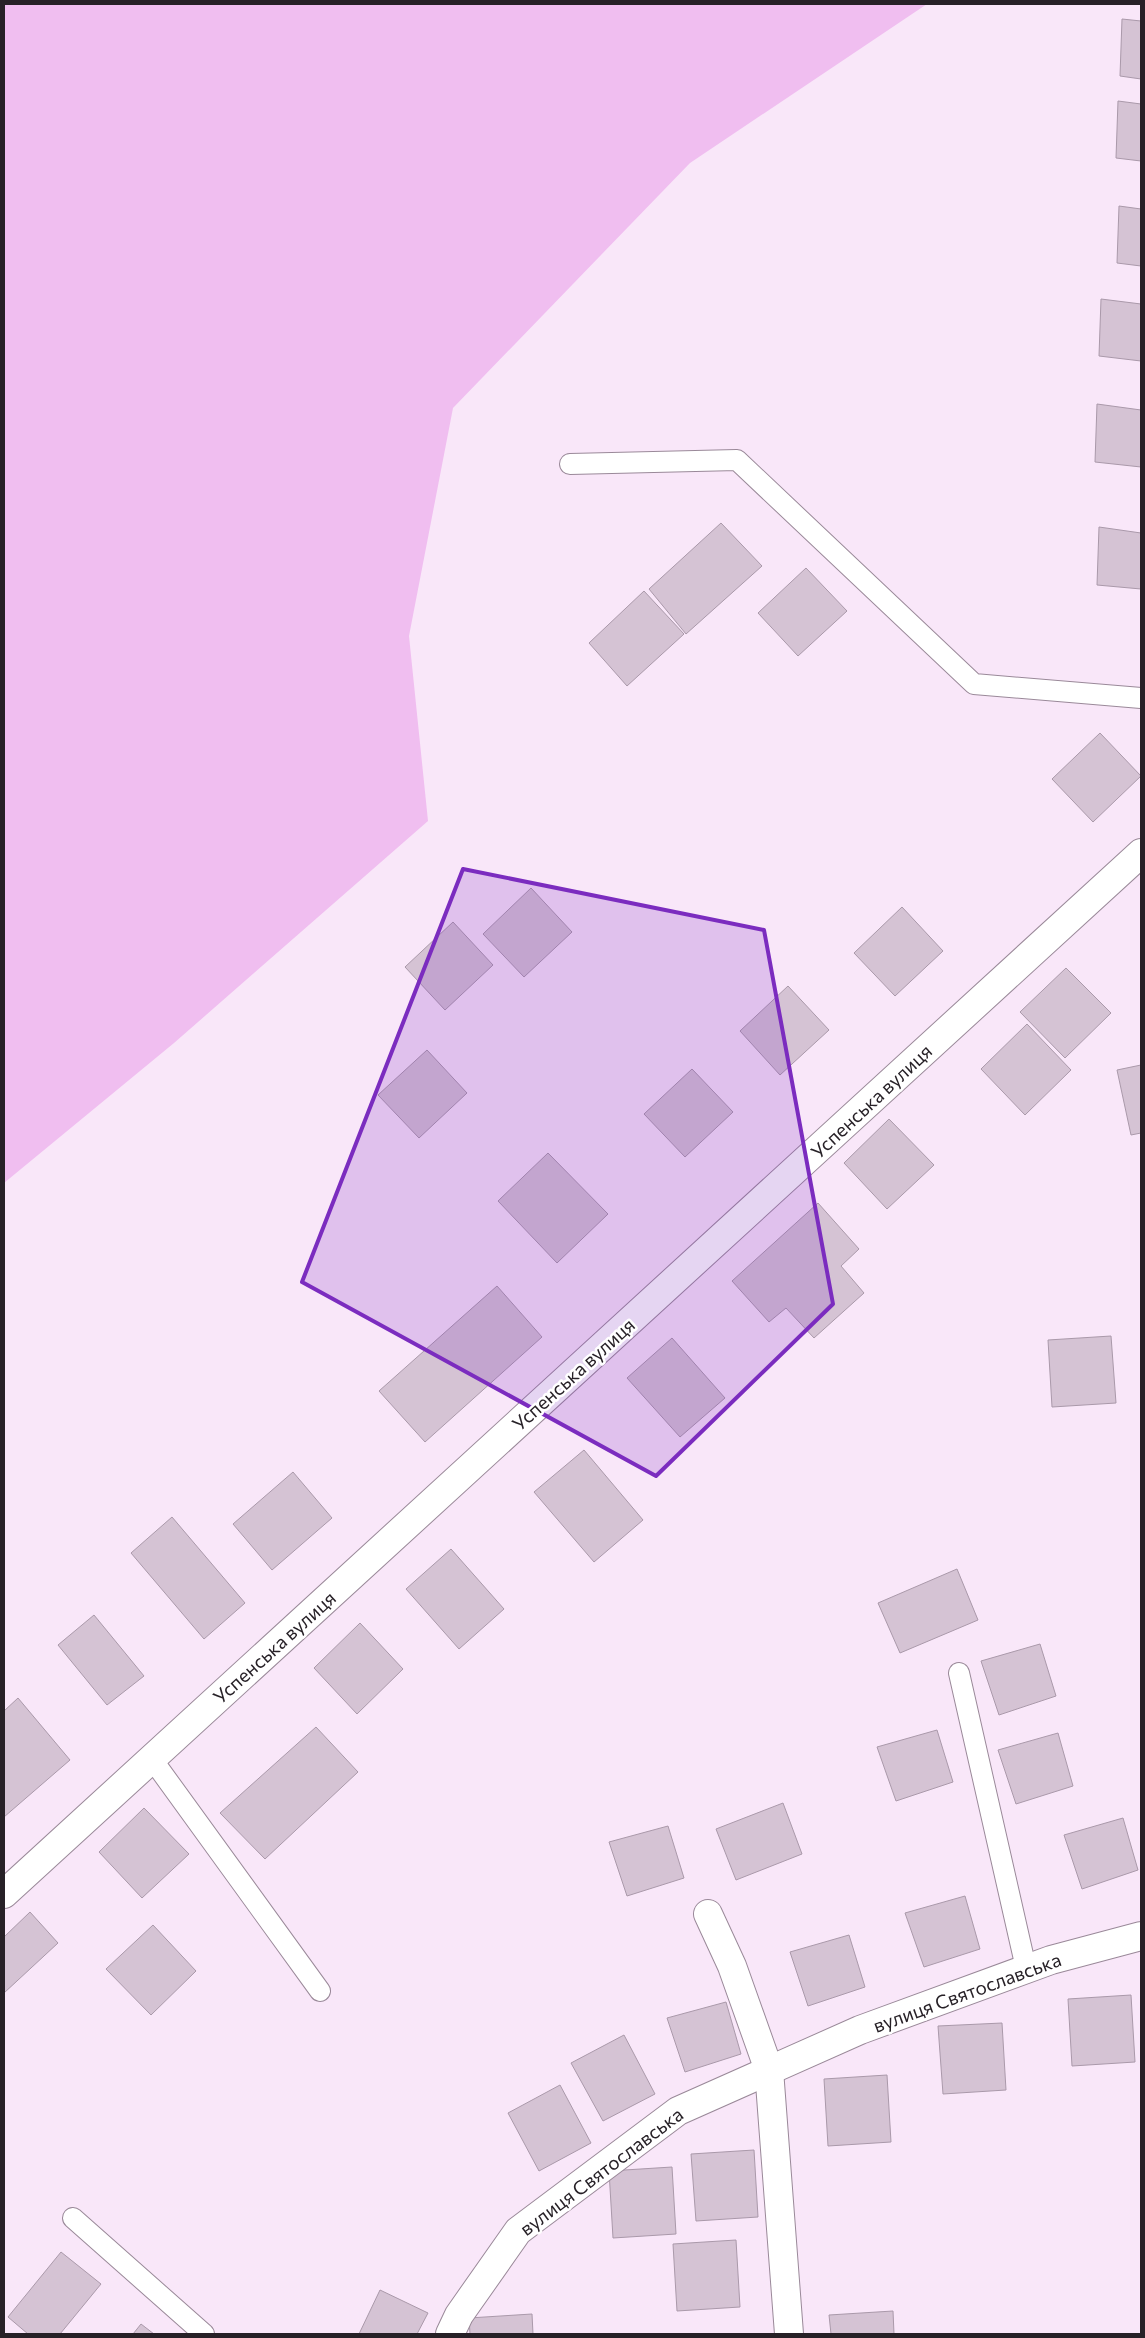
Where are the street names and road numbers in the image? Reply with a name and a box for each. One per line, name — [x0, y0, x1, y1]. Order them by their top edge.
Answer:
street label: Успенська вулиця — [806, 1039, 936, 1163]
street label: Успенська вулиця — [507, 1313, 639, 1435]
street label: Успенська вулиця — [208, 1586, 340, 1708]
street label: вулиця Святославська — [870, 1947, 1064, 2037]
street label: вулиця Святославська — [515, 2102, 687, 2240]

